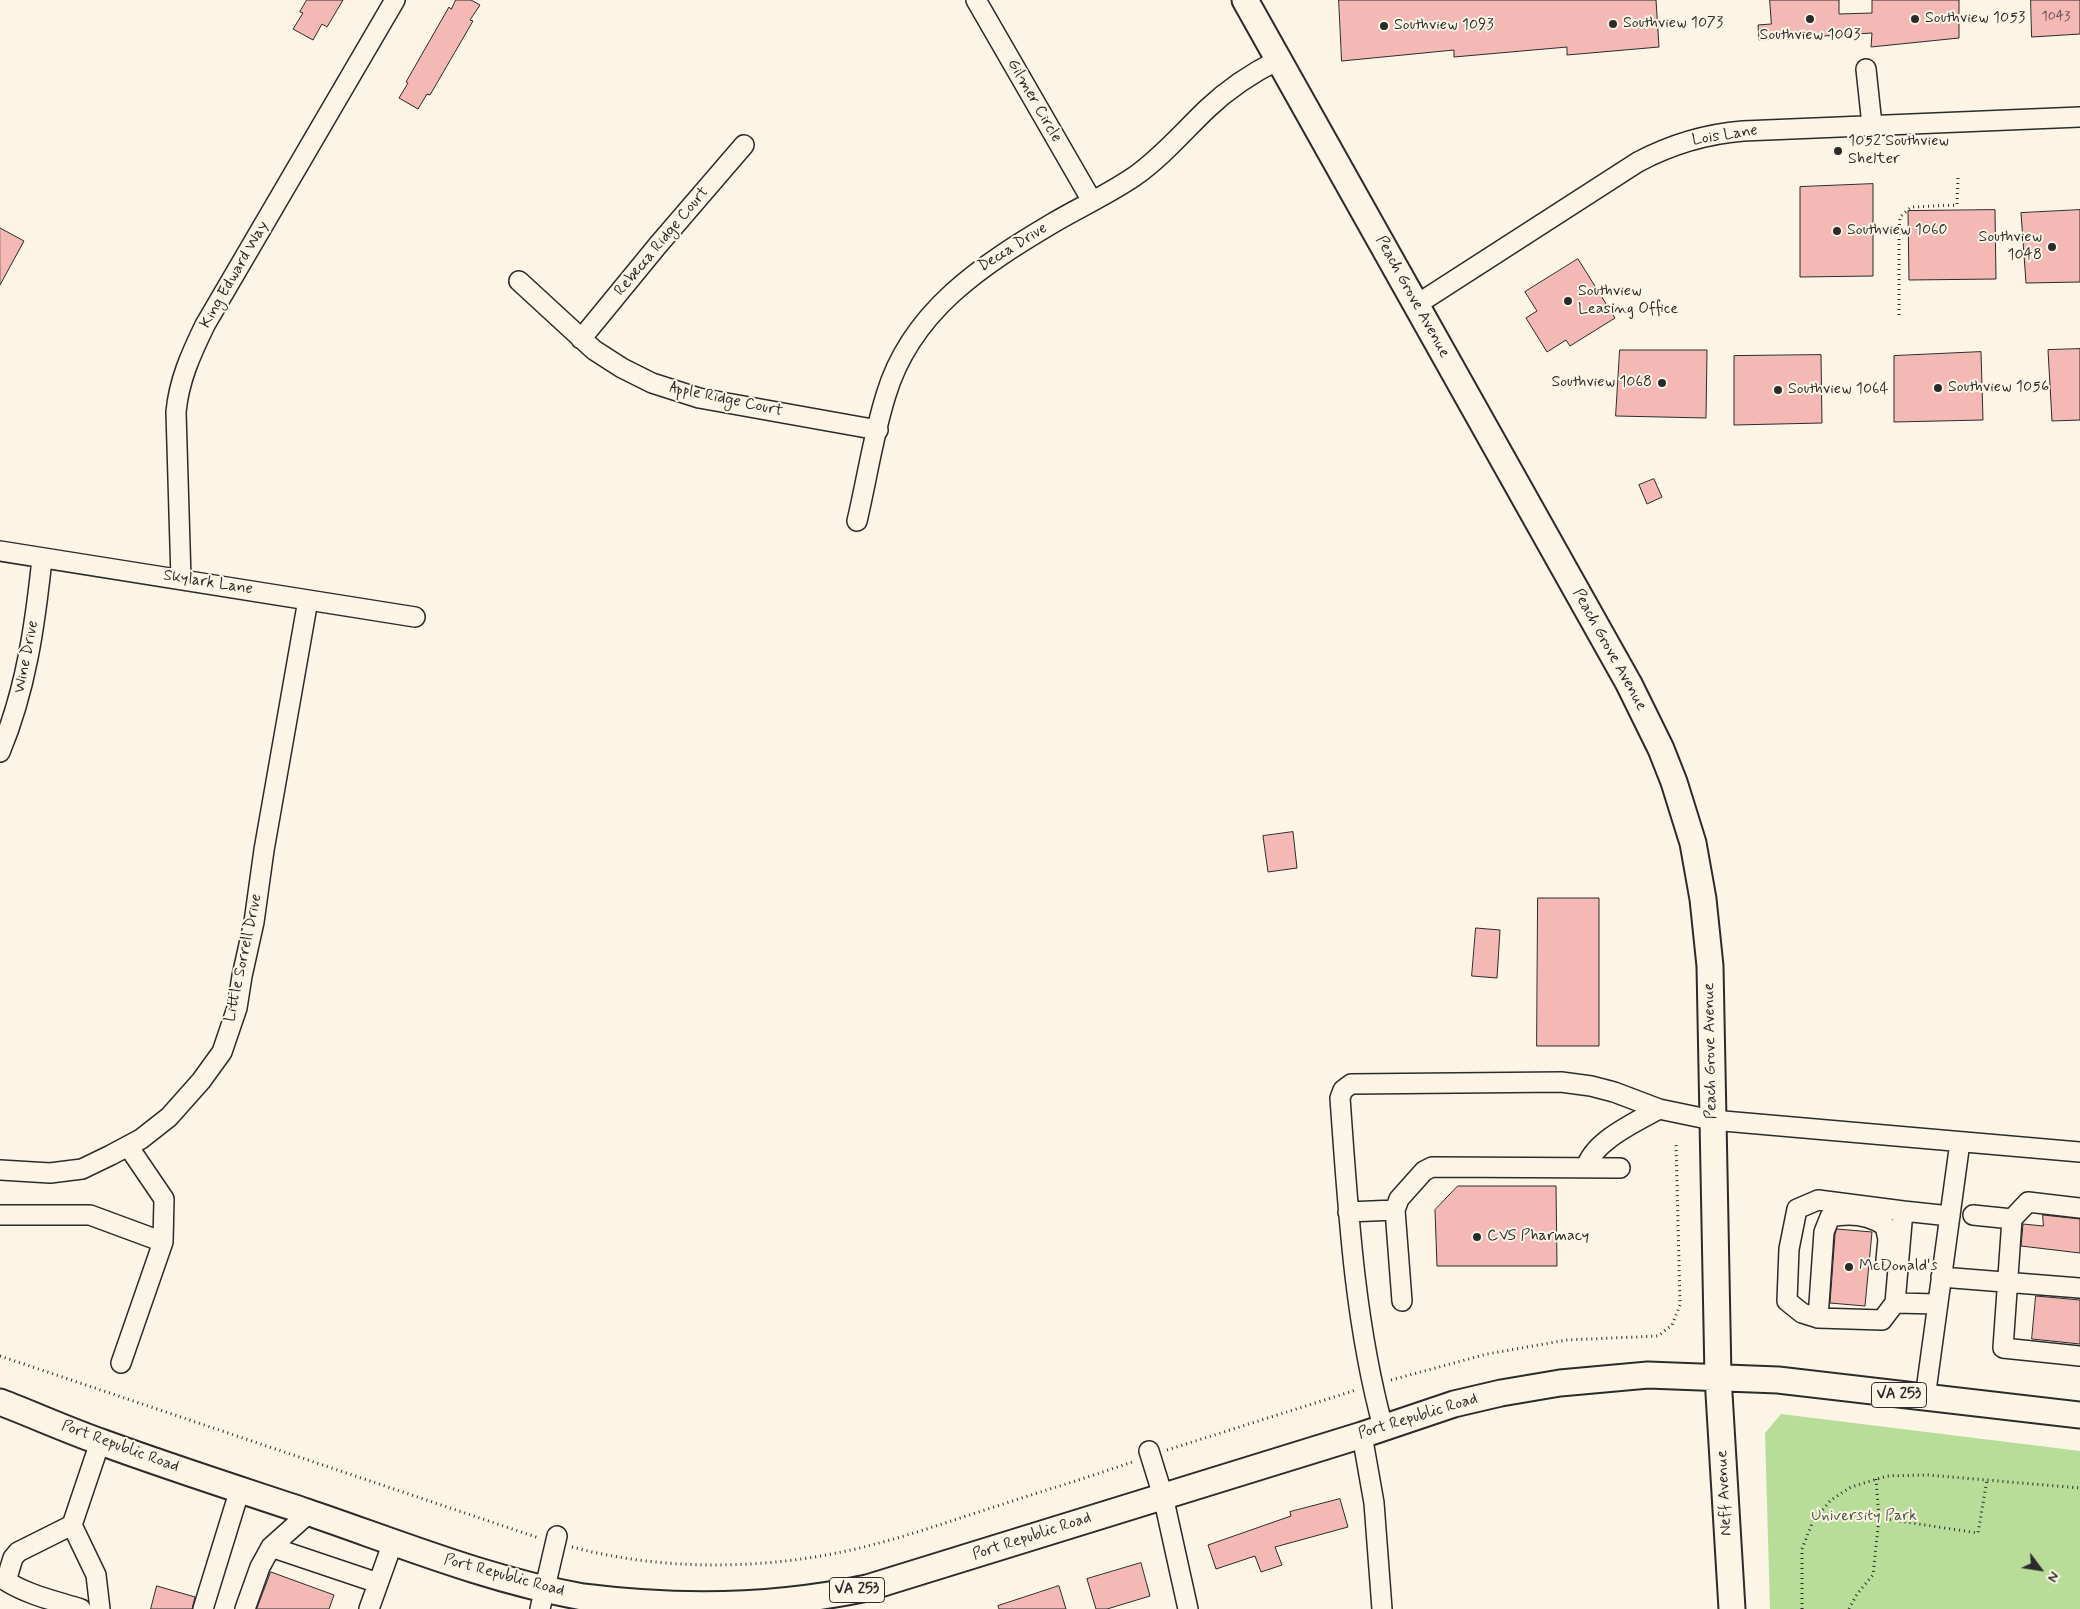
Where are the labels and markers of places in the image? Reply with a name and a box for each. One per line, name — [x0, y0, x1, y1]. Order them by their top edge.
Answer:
place label: Southview 1053 — [1925, 9, 2025, 29]
marker: Southview 1003 — [1804, 13, 1816, 25]
marker: Southview 1053 — [1909, 13, 1921, 25]
place label: Southview 1073 — [1623, 14, 1723, 34]
place label: Southview 1093 — [1394, 16, 1494, 36]
marker: Southview 1073 — [1607, 18, 1619, 30]
marker: Southview 1093 — [1378, 20, 1390, 32]
place label: Southview 1003 — [1760, 26, 1860, 46]
place label: 1052 Southview Shelter — [1848, 132, 1949, 170]
marker: 1052 Southview Shelter — [1832, 145, 1844, 157]
place label: Southview 1060 — [1847, 221, 1948, 241]
marker: Southview 1060 — [1831, 225, 1843, 237]
place label: Southview 1048 — [1979, 228, 2042, 266]
marker: Southview 1048 — [2046, 241, 2058, 253]
place label: Southview Leasing Office — [1578, 282, 1678, 320]
marker: Southview Leasing Office — [1562, 295, 1574, 307]
place label: Southview 1068 — [1551, 373, 1652, 393]
marker: Southview 1068 — [1656, 377, 1668, 389]
place label: Southview 1056 — [1948, 378, 2049, 398]
place label: Southview 1064 — [1788, 380, 1889, 400]
marker: Southview 1056 — [1932, 382, 1944, 394]
marker: Southview 1064 — [1772, 384, 1784, 396]
place label: CVS Pharmacy — [1487, 1227, 1589, 1247]
marker: CVS Pharmacy — [1471, 1231, 1483, 1243]
place label: McDonald's — [1859, 1257, 1938, 1277]
marker: McDonald's — [1843, 1261, 1855, 1273]

